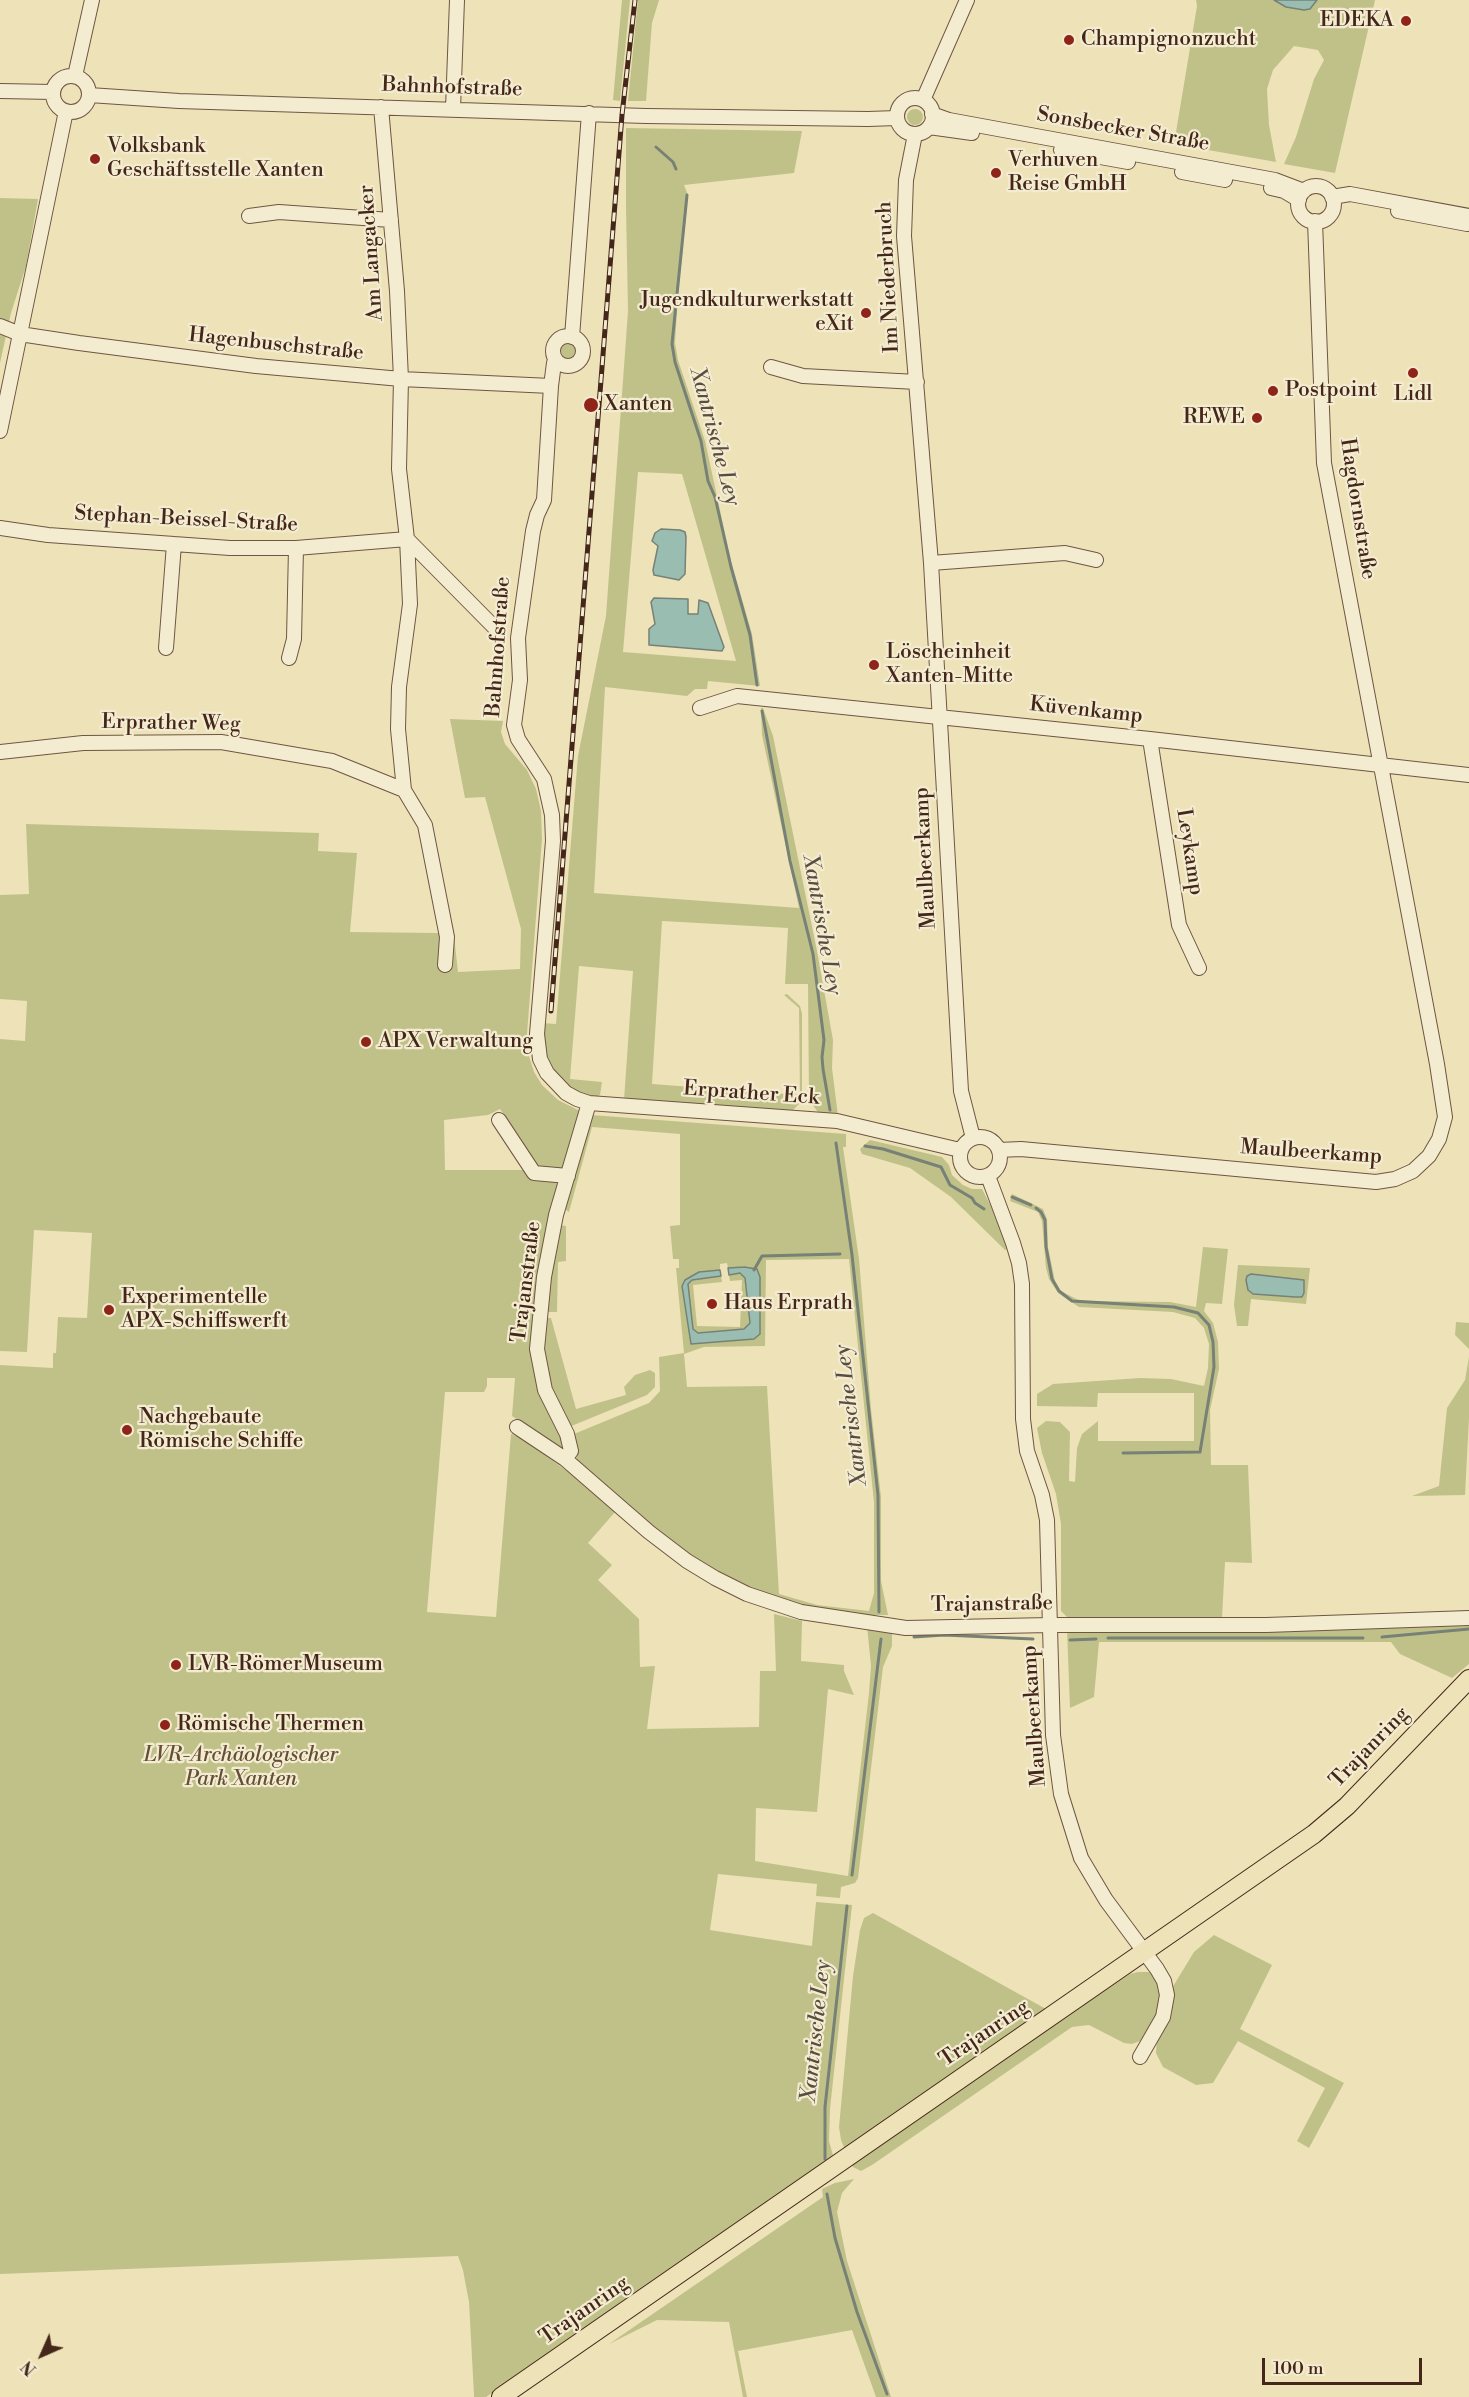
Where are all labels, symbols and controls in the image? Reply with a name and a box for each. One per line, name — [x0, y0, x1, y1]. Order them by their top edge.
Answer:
place label: EDEKA — [1320, 8, 1394, 34]
marker: EDEKA — [1399, 14, 1413, 28]
place label: Champignonzucht — [1081, 27, 1256, 53]
marker: Champignonzucht — [1062, 33, 1076, 47]
street label: Bahnhofstraße — [381, 73, 523, 103]
street label: Sonsbecker Straße — [1035, 102, 1211, 158]
place label: Volksbank Geschäftsstelle Xanten — [107, 134, 324, 184]
place label: Verhuven Reise GmbH — [1008, 148, 1127, 198]
marker: Volksbank Geschäftsstelle Xanten — [88, 152, 102, 166]
marker: Verhuven Reise GmbH — [989, 166, 1003, 180]
street label: Am Langacker — [355, 184, 389, 322]
street label: Im Niederbruch — [872, 201, 906, 353]
place label: Jugendkulturwerkstatt eXit — [640, 288, 854, 338]
marker: Jugendkulturwerkstatt eXit — [859, 306, 873, 320]
street label: Hagenbuschstraße — [187, 323, 365, 367]
water label: Xantrische Ley — [683, 365, 745, 509]
marker: Lidl — [1406, 366, 1420, 380]
place label: Postpoint — [1285, 378, 1377, 404]
place label: Lidl — [1394, 382, 1432, 408]
marker: Postpoint — [1266, 384, 1280, 398]
place label: Xanten — [604, 392, 672, 418]
marker: Xanten — [582, 396, 600, 414]
place label: REWE — [1183, 405, 1245, 431]
marker: REWE — [1250, 411, 1264, 425]
street label: Hagdornstraße — [1333, 437, 1381, 581]
street label: Stephan-Beissel-Straße — [74, 502, 298, 538]
street label: Bahnhofstraße — [482, 576, 516, 718]
place label: Löscheinheit Xanten-Mitte — [886, 640, 1013, 690]
marker: Löscheinheit Xanten-Mitte — [867, 658, 881, 672]
street label: Küvenkamp — [1028, 693, 1144, 729]
street label: Erprather Weg — [101, 710, 241, 738]
street label: Maulbeerkamp — [910, 786, 942, 930]
street label: Leykamp — [1170, 807, 1208, 897]
water label: Xantrische Ley — [796, 853, 846, 997]
place label: APX Verwaltung — [378, 1029, 533, 1055]
marker: APX Verwaltung — [359, 1035, 373, 1049]
street label: Erprather Eck — [682, 1077, 820, 1111]
street label: Maulbeerkamp — [1239, 1135, 1383, 1171]
street label: Trajanstraße — [507, 1220, 547, 1344]
place label: Experimentelle APX-Schiffswerft — [121, 1285, 288, 1335]
place label: Haus Erprath — [724, 1291, 853, 1317]
marker: Haus Erprath — [705, 1297, 719, 1311]
marker: Experimentelle APX-Schiffswerft — [102, 1303, 116, 1317]
water label: Xantrische Ley — [830, 1343, 874, 1487]
place label: Nachgebaute Römische Schiffe — [139, 1405, 303, 1455]
marker: Nachgebaute Römische Schiffe — [120, 1423, 134, 1437]
street label: Trajanstraße — [931, 1591, 1053, 1619]
street label: Maulbeerkamp — [1017, 1644, 1053, 1788]
place label: LVR-RömerMuseum — [188, 1652, 383, 1678]
marker: LVR-RömerMuseum — [169, 1658, 183, 1672]
street label: Trajanring — [1325, 1702, 1415, 1794]
place label: Römische Thermen — [177, 1712, 364, 1738]
marker: Römische Thermen — [158, 1718, 172, 1732]
park label: LVR-Archäologischer Park Xanten — [144, 1743, 338, 1793]
water label: Xantrische Ley — [796, 1959, 838, 2103]
street label: Trajanring — [935, 1995, 1035, 2073]
street label: Trajanring — [535, 2271, 635, 2351]
north arrow — [12, 2325, 72, 2385]
scale bar — [1265, 2346, 1426, 2384]
text: N — [18, 2356, 41, 2379]
text: 100 m — [1273, 2357, 1324, 2380]

